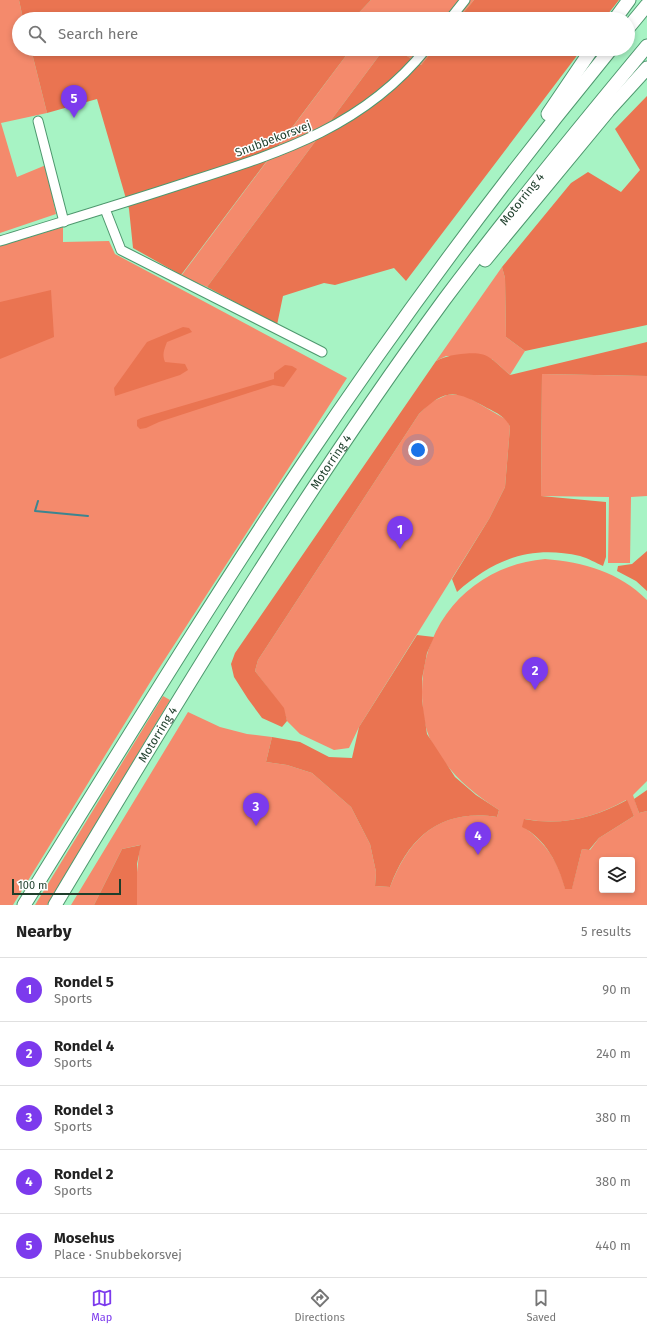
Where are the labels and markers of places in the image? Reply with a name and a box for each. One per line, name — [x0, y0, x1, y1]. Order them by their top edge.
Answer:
pin: 5 — [61, 85, 87, 118]
pin: 1 — [387, 516, 413, 549]
pin: 2 — [522, 657, 548, 690]
pin: 3 — [243, 793, 269, 826]
pin: 4 — [465, 822, 491, 855]

